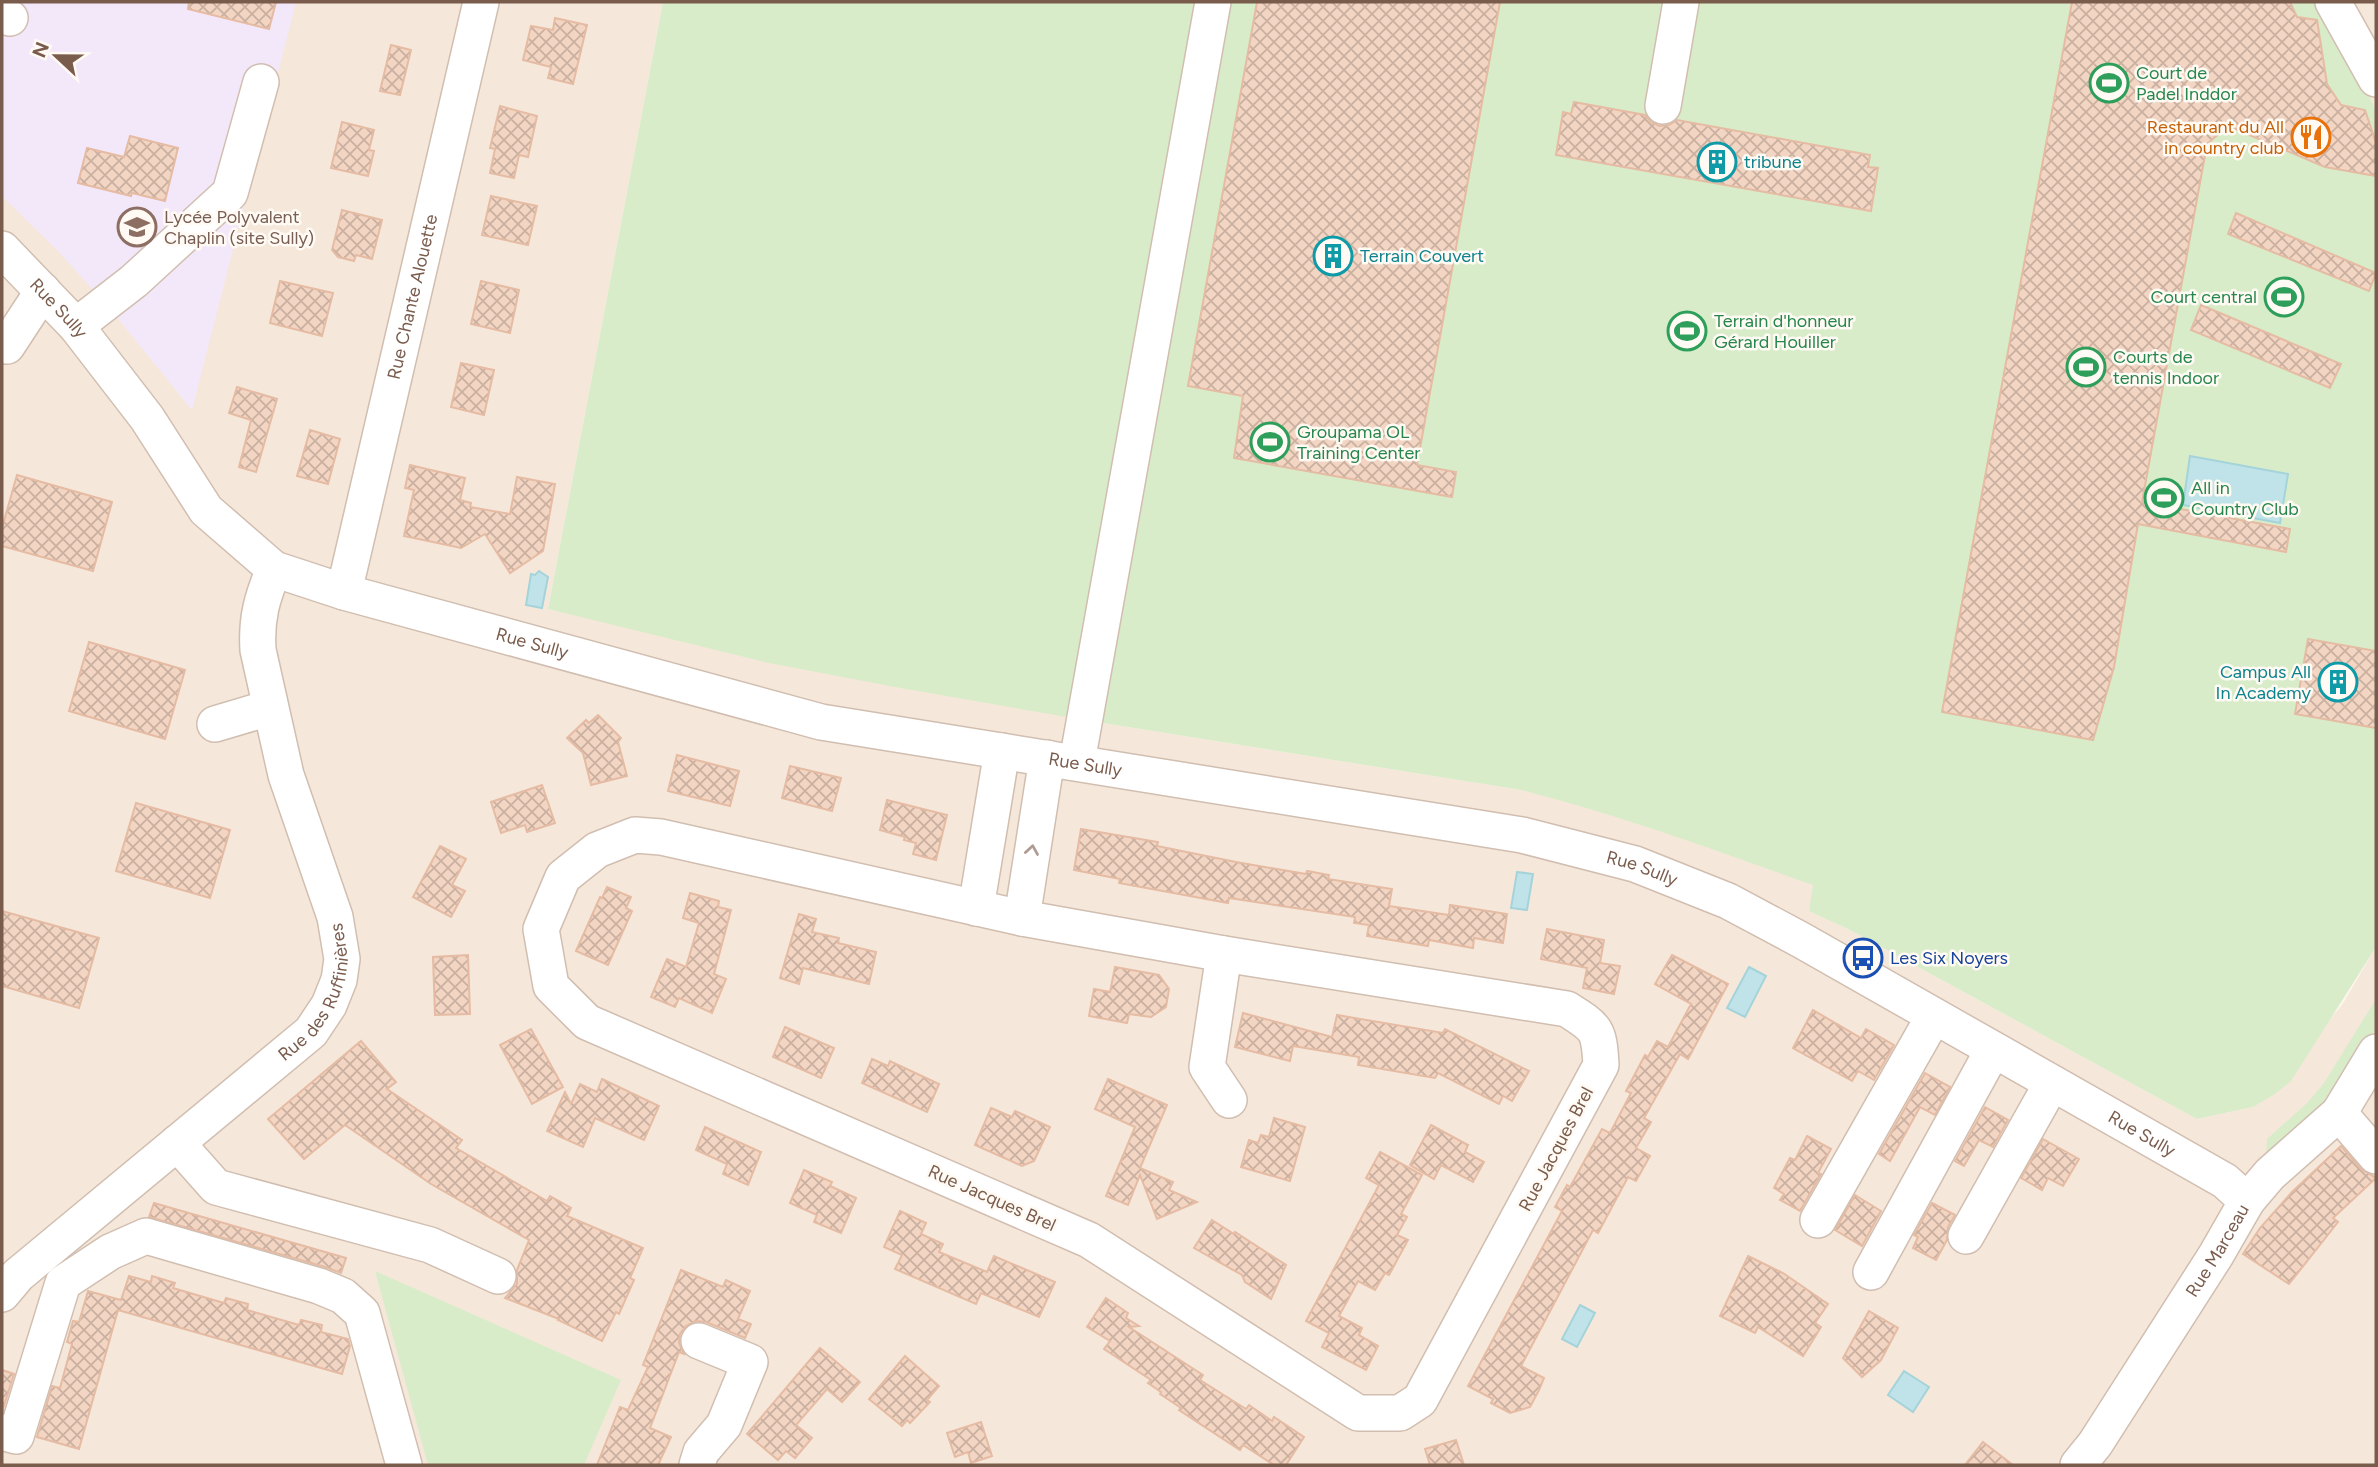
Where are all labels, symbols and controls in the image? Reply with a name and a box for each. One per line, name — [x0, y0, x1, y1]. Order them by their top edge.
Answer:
north arrow — [21, 21, 91, 91]
text: N — [27, 39, 54, 61]
sports icon: Court de Padel Inddor — [2088, 62, 2130, 104]
place label: Court de Padel Inddor — [2136, 62, 2237, 105]
place label: Restaurant du All in country club — [2147, 116, 2284, 159]
restaurant icon: Restaurant du All in country club — [2290, 116, 2332, 158]
building icon: tribune — [1696, 141, 1738, 183]
place label: tribune — [1744, 151, 1802, 173]
school or university icon: Lycée Polyvalent Chaplin (site Sully) — [116, 206, 158, 248]
place label: Lycée Polyvalent Chaplin (site Sully) — [164, 206, 314, 249]
street label: Rue Chante Alouette — [383, 212, 442, 382]
building icon: Terrain Couvert — [1312, 235, 1354, 277]
place label: Terrain Couvert — [1360, 245, 1484, 267]
street label: Rue Sully — [25, 274, 93, 343]
sports icon: Court central — [2263, 276, 2305, 318]
place label: Court central — [2151, 286, 2257, 308]
sports icon: Terrain d'honneur Gérard Houiller — [1666, 310, 1708, 352]
place label: Terrain d'honneur Gérard Houiller — [1714, 310, 1853, 353]
sports icon: Courts de tennis Indoor — [2065, 346, 2107, 388]
place label: Courts de tennis Indoor — [2113, 346, 2219, 389]
sports icon: Groupama OL Training Center — [1249, 421, 1291, 463]
place label: Groupama OL Training Center — [1297, 421, 1420, 464]
sports icon: All in Country Club — [2143, 477, 2185, 519]
place label: All in Country Club — [2191, 477, 2299, 520]
street label: Rue Sully — [493, 623, 571, 664]
place label: Campus All In Academy — [2216, 661, 2312, 704]
building icon: Campus All In Academy — [2317, 661, 2359, 703]
street label: Rue Sully — [1047, 748, 1124, 781]
one-way arrow — [1024, 844, 1039, 856]
street label: Rue Sully — [1604, 846, 1681, 891]
street label: Rue des Ruffinières — [274, 922, 353, 1066]
bus stop icon: Les Six Noyers — [1842, 937, 1884, 979]
place label: Les Six Noyers — [1890, 947, 2008, 969]
street label: Rue Jacques Brel — [1514, 1083, 1598, 1215]
street label: Rue Sully — [2104, 1106, 2180, 1162]
street label: Rue Jacques Brel — [925, 1160, 1059, 1236]
street label: Rue Marceau — [2181, 1200, 2254, 1301]

